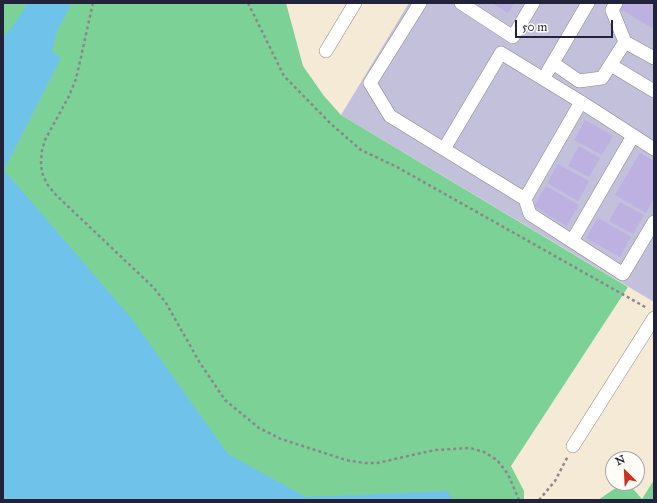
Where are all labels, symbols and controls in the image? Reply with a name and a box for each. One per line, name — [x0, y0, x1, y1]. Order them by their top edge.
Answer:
scale bar — [517, 12, 615, 38]
text: 50 m — [522, 20, 547, 34]
north arrow — [605, 451, 645, 491]
text: N — [613, 453, 627, 468]

